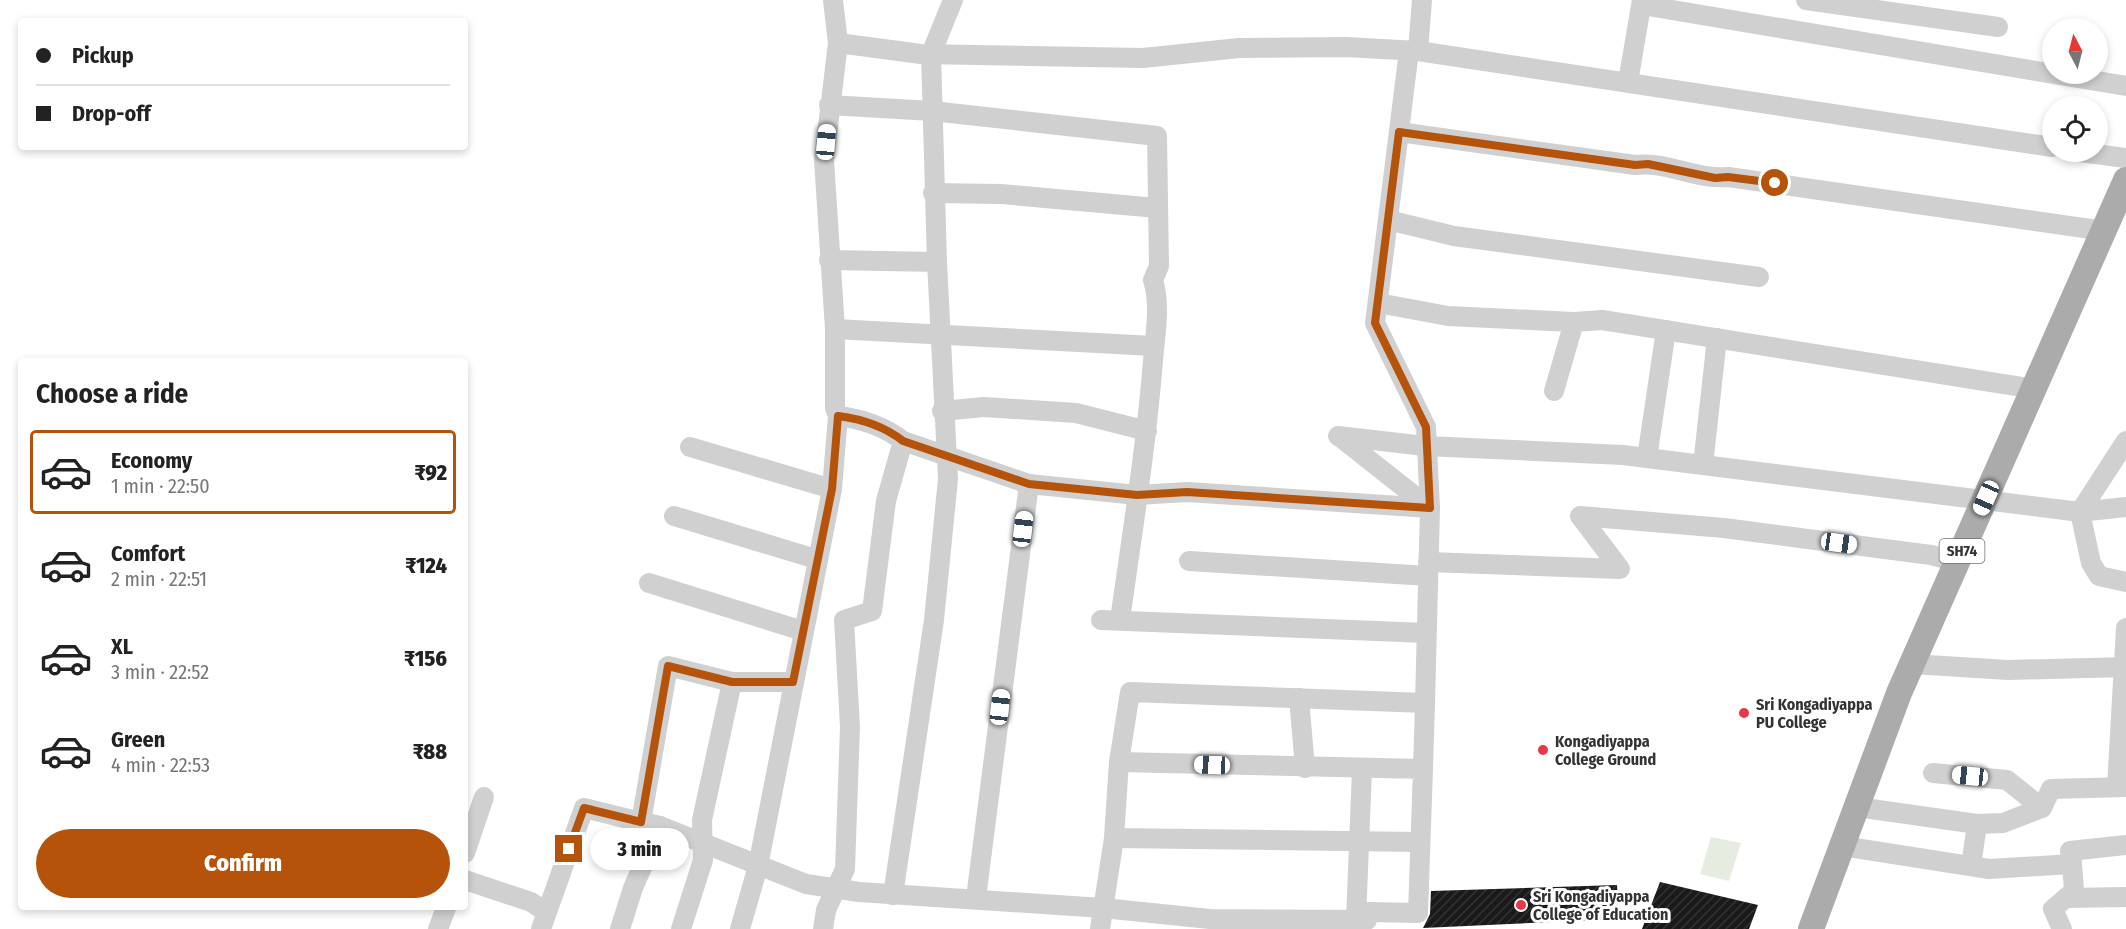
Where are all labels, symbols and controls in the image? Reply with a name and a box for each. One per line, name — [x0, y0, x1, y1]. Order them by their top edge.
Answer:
north arrow — [2042, 18, 2108, 84]
map controls — [2042, 18, 2108, 162]
text: Pickup — [72, 42, 134, 69]
button: locate — [2042, 96, 2108, 162]
text: Drop-off — [72, 100, 151, 127]
car — [815, 123, 837, 161]
route start — [1761, 169, 1788, 196]
text: Choose a ride — [36, 378, 188, 410]
icon: car — [39, 445, 93, 499]
text: Economy — [111, 447, 192, 474]
text: ₹92 — [414, 459, 447, 486]
text: 1 min · 22:50 — [111, 474, 210, 498]
car — [1970, 478, 2002, 518]
car — [1012, 510, 1034, 548]
car — [1820, 532, 1858, 554]
icon: car — [39, 538, 93, 592]
road number: SH74 — [1940, 539, 1984, 563]
text: Comfort — [111, 540, 185, 567]
text: ₹124 — [405, 552, 447, 579]
text: 2 min · 22:51 — [111, 567, 207, 591]
icon: car — [39, 631, 93, 685]
text: XL — [111, 633, 133, 660]
text: ₹156 — [404, 645, 447, 672]
text: 3 min · 22:52 — [111, 660, 209, 684]
car — [989, 688, 1011, 726]
place label: Sri Kongadiyappa PU College — [1756, 695, 1872, 732]
marker: Sri Kongadiyappa PU College — [1737, 706, 1751, 720]
icon: car — [39, 724, 93, 778]
text: Green — [111, 726, 165, 753]
place label: Kongadiyappa College Ground — [1555, 732, 1656, 769]
text: ₹88 — [413, 738, 447, 765]
marker: Kongadiyappa College Ground — [1536, 743, 1550, 757]
text: 4 min · 22:53 — [111, 753, 210, 777]
car — [1194, 755, 1230, 775]
car — [1951, 765, 1989, 787]
callout: 3 min — [590, 828, 689, 870]
button: Confirm — [36, 829, 450, 898]
route end — [555, 835, 582, 862]
text: 3 min — [617, 837, 662, 861]
place label: Sri Kongadiyappa College of Education — [1533, 887, 1668, 924]
marker: Sri Kongadiyappa College of Education — [1514, 898, 1528, 912]

